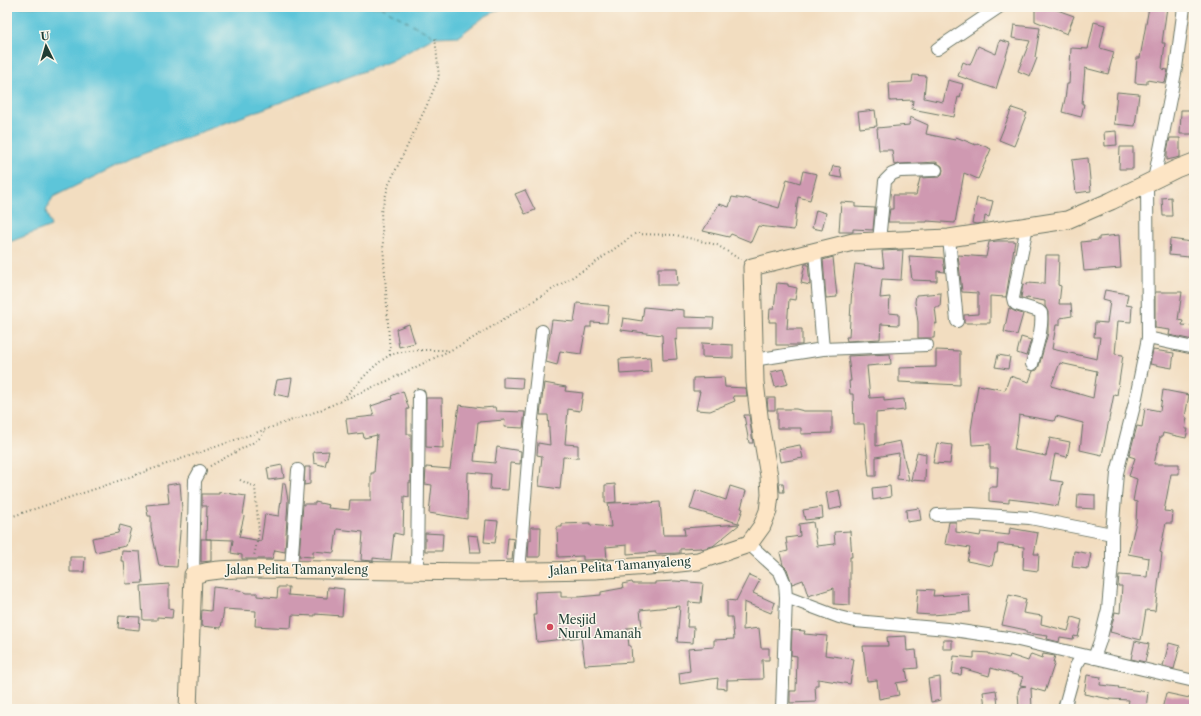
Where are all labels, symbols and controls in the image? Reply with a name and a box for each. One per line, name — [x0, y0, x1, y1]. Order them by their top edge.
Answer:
north arrow — [26, 26, 66, 66]
text: U — [40, 29, 50, 43]
street label: Jalan Pelita Tamanyaleng — [547, 553, 692, 578]
street label: Jalan Pelita Tamanyaleng — [224, 562, 368, 577]
place label: Mesjid Nurul Amanah — [558, 612, 642, 641]
marker: Mesjid Nurul Amanah — [545, 622, 555, 632]

